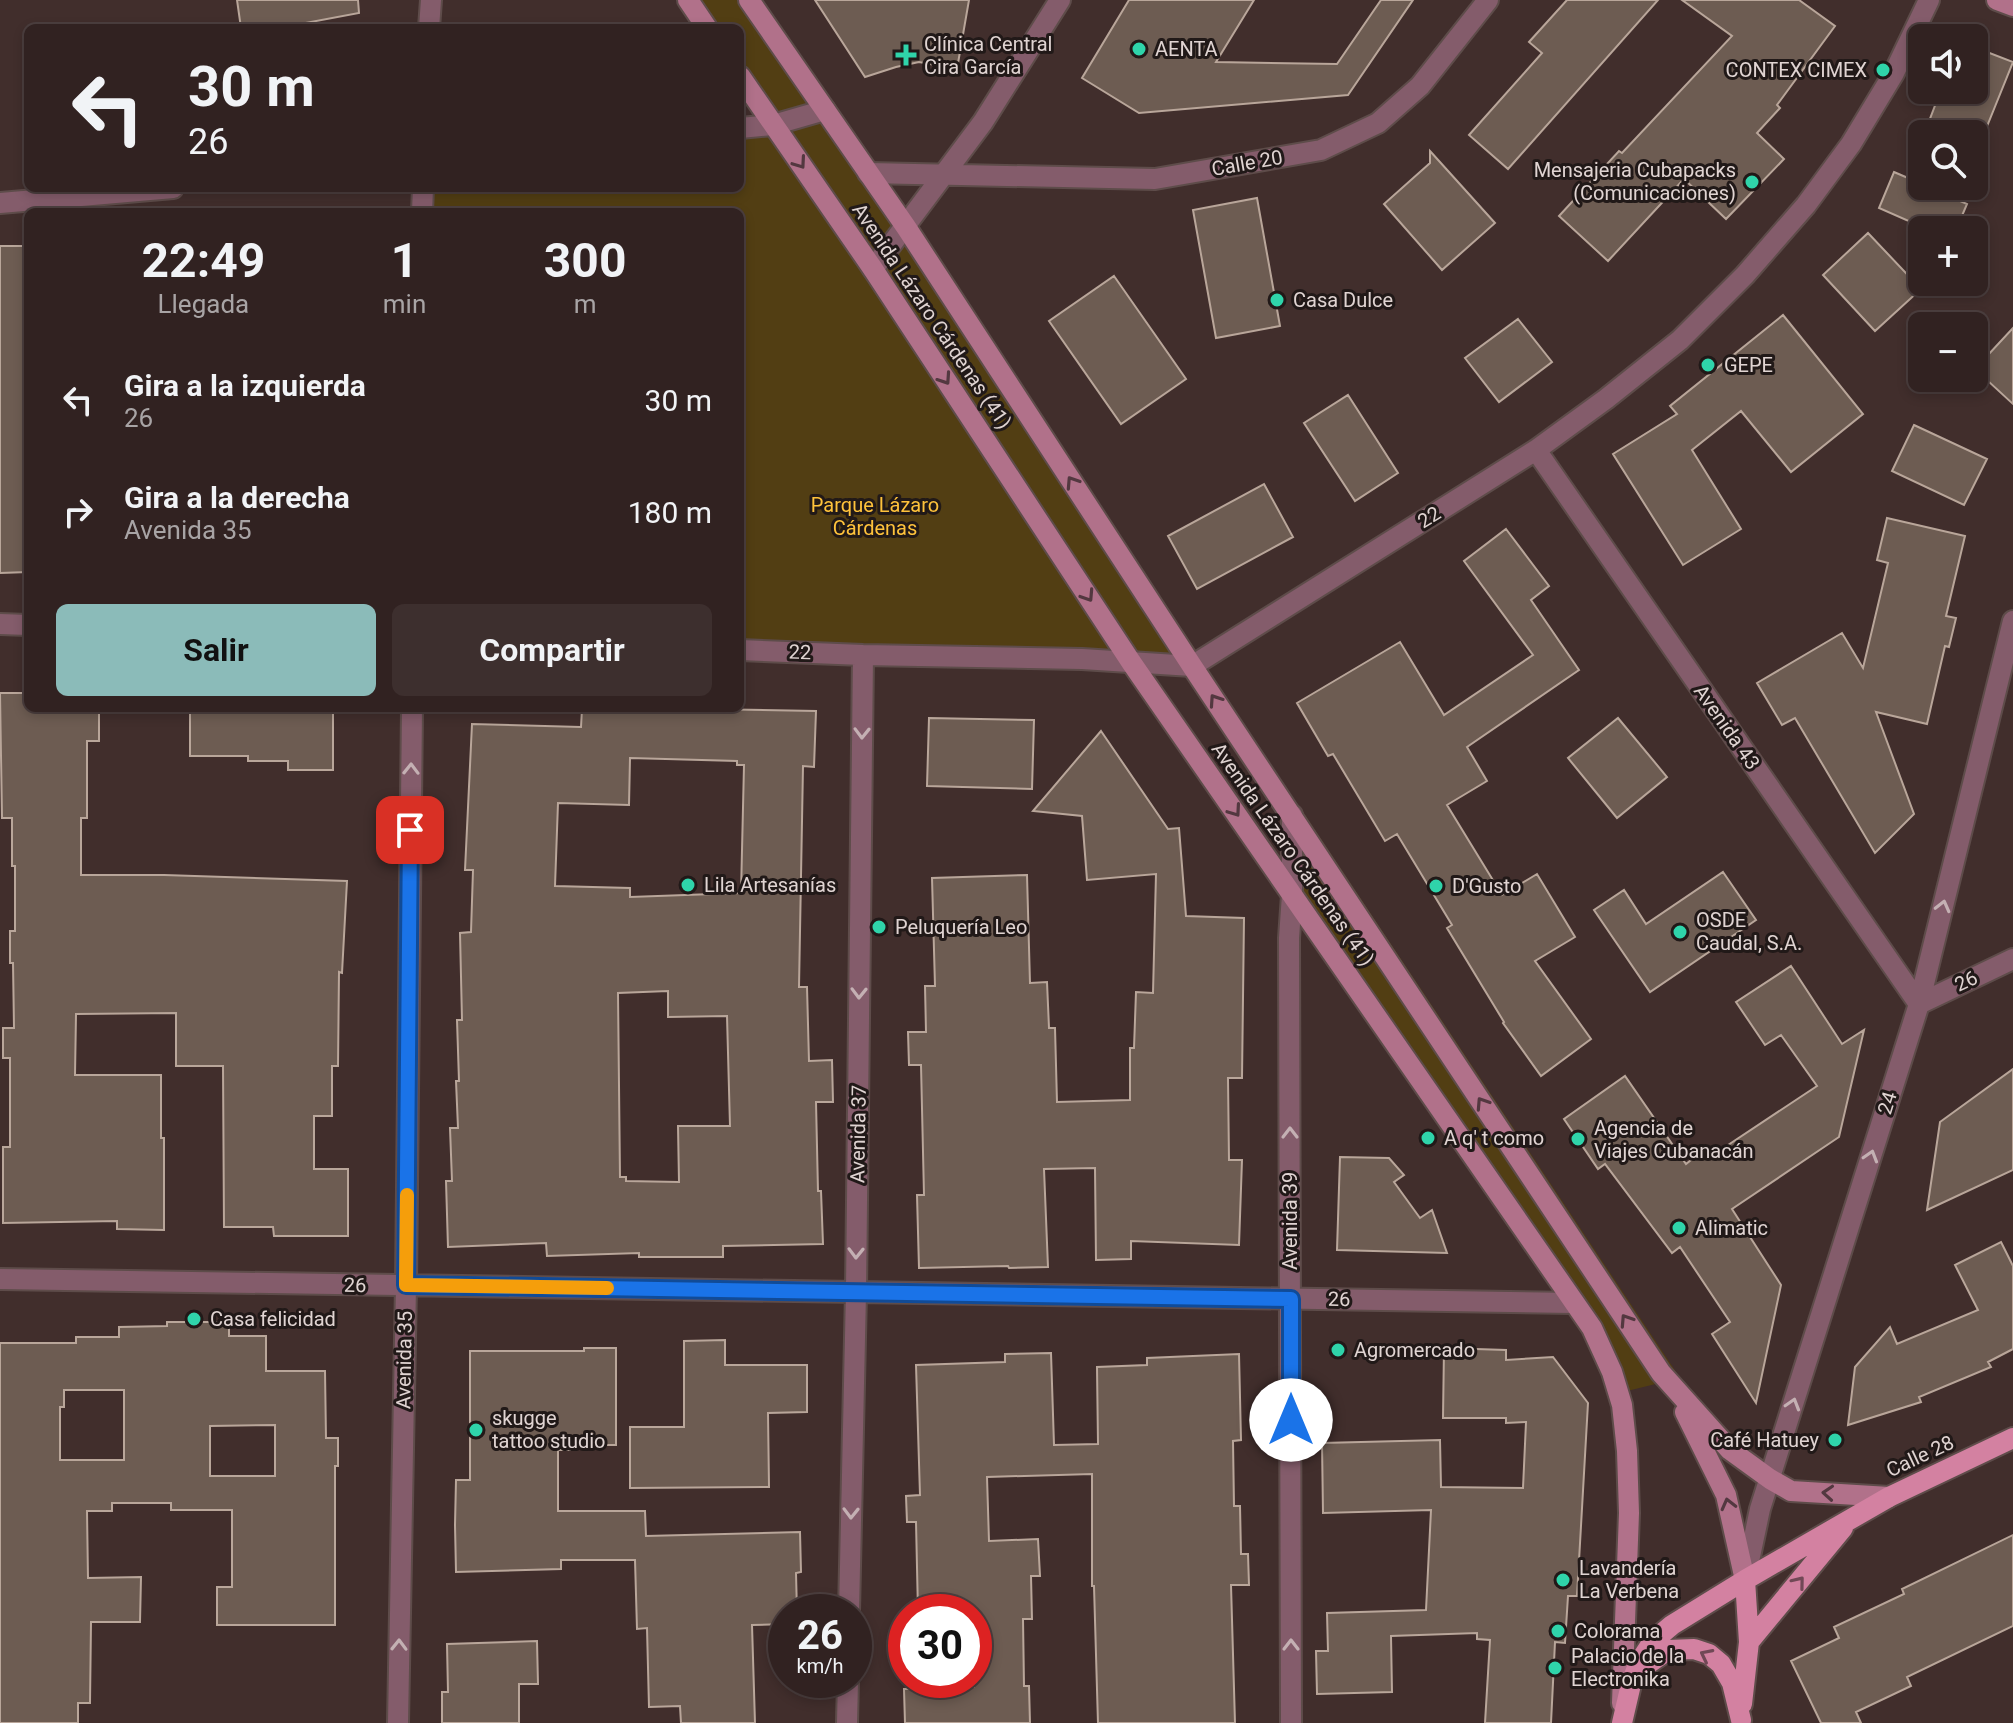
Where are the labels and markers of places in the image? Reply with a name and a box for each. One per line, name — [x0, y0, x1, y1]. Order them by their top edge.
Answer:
place label: Clínica Central Cira García — [924, 32, 1052, 79]
place label: AENTA — [1155, 37, 1218, 61]
marker: AENTA — [1130, 40, 1148, 58]
marker: Clínica Central Cira García — [895, 44, 917, 66]
place label: CONTEX CIMEX — [1726, 58, 1867, 82]
marker: CONTEX CIMEX — [1874, 61, 1892, 79]
place label: Mensajeria Cubapacks (Comunicaciones) — [1534, 158, 1736, 205]
marker: Mensajeria Cubapacks (Comunicaciones) — [1743, 173, 1761, 191]
place label: Casa Dulce — [1293, 288, 1393, 312]
marker: Casa Dulce — [1268, 291, 1286, 309]
place label: GEPE — [1724, 353, 1773, 377]
marker: GEPE — [1699, 356, 1717, 374]
pin — [376, 796, 444, 864]
place label: Lila Artesanías — [704, 873, 836, 897]
place label: D'Gusto — [1452, 874, 1521, 898]
marker: Lila Artesanías — [679, 876, 697, 894]
marker: D'Gusto — [1427, 877, 1445, 895]
place label: OSDE Caudal, S.A. — [1696, 908, 1802, 955]
place label: Peluquería Leo — [895, 915, 1027, 939]
marker: Peluquería Leo — [870, 918, 888, 936]
marker: OSDE Caudal, S.A. — [1671, 923, 1689, 941]
place label: Agencia de Viajes Cubanacán — [1594, 1116, 1754, 1163]
place label: A q' t como — [1444, 1126, 1544, 1150]
marker: A q' t como — [1419, 1129, 1437, 1147]
marker: Agencia de Viajes Cubanacán — [1569, 1130, 1587, 1148]
place label: Alimatic — [1695, 1216, 1768, 1240]
marker: Alimatic — [1670, 1219, 1688, 1237]
place label: Casa felicidad — [210, 1307, 336, 1331]
marker: Casa felicidad — [185, 1310, 203, 1328]
place label: Agromercado — [1354, 1338, 1475, 1362]
marker: Agromercado — [1329, 1341, 1347, 1359]
place label: skugge tattoo studio — [492, 1406, 606, 1453]
marker: skugge tattoo studio — [467, 1421, 485, 1439]
place label: Café Hatuey — [1710, 1428, 1820, 1452]
marker: Café Hatuey — [1826, 1431, 1844, 1449]
place label: Lavandería La Verbena — [1579, 1556, 1679, 1603]
marker: Lavandería La Verbena — [1554, 1571, 1572, 1589]
place label: Colorama — [1574, 1619, 1660, 1643]
marker: Colorama — [1549, 1622, 1567, 1640]
place label: Palacio de la Electronika — [1571, 1644, 1684, 1691]
marker: Palacio de la Electronika — [1546, 1659, 1564, 1677]

